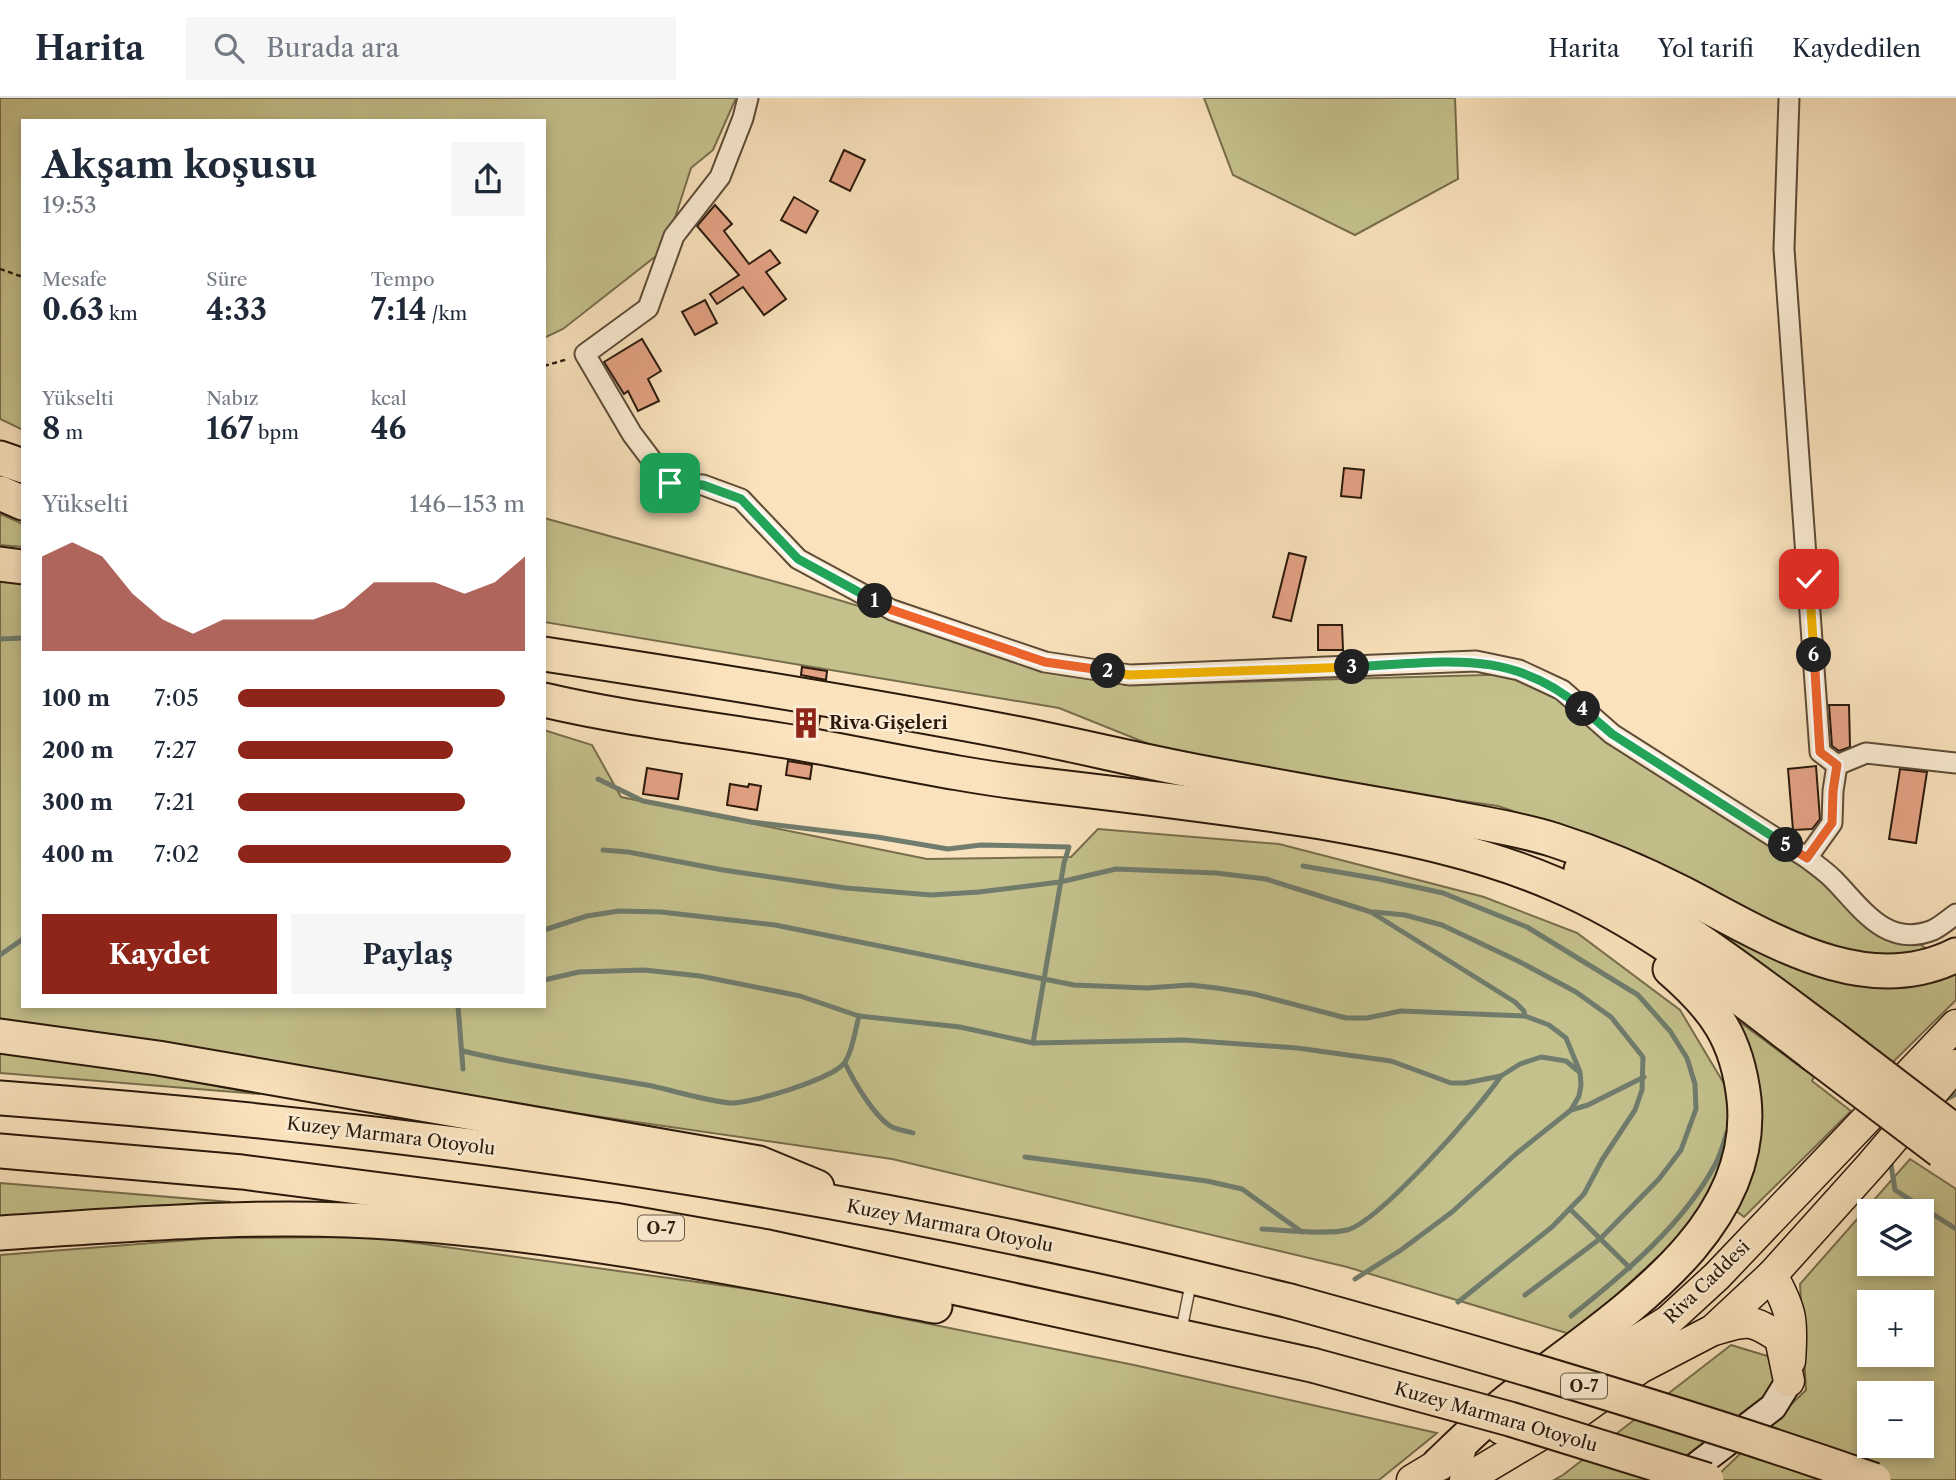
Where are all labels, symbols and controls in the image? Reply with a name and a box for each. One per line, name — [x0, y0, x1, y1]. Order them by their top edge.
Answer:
search box — [186, 17, 676, 80]
text: Harita — [35, 28, 144, 69]
icon: search — [210, 29, 248, 67]
text: Burada ara — [266, 32, 399, 64]
text: Harita — [1548, 34, 1620, 63]
text: Yol tarifi — [1658, 34, 1754, 63]
text: Kaydedilen — [1792, 34, 1921, 63]
text: Akşam koşusu — [42, 141, 317, 188]
button: share — [451, 142, 525, 216]
text: 19:53 — [42, 191, 97, 219]
text: Mesafe — [42, 268, 107, 291]
text: Süre — [206, 268, 248, 291]
text: Tempo — [371, 268, 435, 291]
text: 0.63 — [42, 291, 104, 328]
text: 4:33 — [206, 291, 267, 328]
text: 7:14 — [371, 291, 427, 328]
text: km — [104, 302, 138, 325]
text: /km — [427, 302, 467, 325]
text: Yükselti — [42, 387, 113, 410]
text: Nabız — [206, 387, 259, 410]
text: kcal — [371, 387, 407, 410]
text: 8 — [42, 410, 60, 447]
text: 167 — [206, 410, 253, 447]
text: 46 — [371, 410, 406, 447]
text: m — [60, 421, 83, 444]
text: bpm — [253, 421, 299, 444]
pin — [640, 453, 700, 513]
icon: arrive — [651, 464, 689, 502]
text: Yükselti — [42, 490, 129, 518]
text: 146–153 m — [409, 490, 525, 518]
pin — [1779, 549, 1839, 609]
icon: check — [1790, 560, 1828, 598]
pin: 1 — [858, 584, 892, 618]
text: 1 — [870, 589, 879, 612]
pin: 6 — [1797, 638, 1832, 672]
text: 6 — [1808, 643, 1819, 666]
pin: 3 — [1334, 650, 1370, 684]
pin: 2 — [1090, 654, 1126, 688]
text: 3 — [1346, 655, 1357, 678]
text: 2 — [1102, 659, 1113, 682]
text: 100 m — [42, 684, 110, 712]
text: 7:05 — [154, 684, 199, 712]
pin: 4 — [1566, 692, 1600, 726]
text: 4 — [1577, 697, 1588, 720]
building icon: Riva Gişeleri — [789, 706, 823, 740]
place label: Riva Gişeleri — [829, 712, 948, 734]
text: 200 m — [42, 736, 114, 764]
text: 7:27 — [154, 736, 196, 764]
text: 300 m — [42, 788, 113, 816]
text: 7:21 — [154, 788, 195, 816]
pin: 5 — [1768, 828, 1803, 862]
text: 5 — [1780, 833, 1791, 856]
text: 400 m — [42, 840, 114, 868]
text: 7:02 — [154, 840, 200, 868]
button: Kaydet — [42, 914, 277, 994]
button: Paylaş — [291, 914, 525, 994]
street label: Kuzey Marmara Otoyolu — [285, 1112, 497, 1160]
street label: Kuzey Marmara Otoyolu — [845, 1195, 1055, 1257]
map controls — [1857, 1199, 1934, 1458]
button: layers — [1857, 1199, 1934, 1276]
road number: O-7 — [638, 1216, 684, 1240]
street label: Riva Caddesi — [1660, 1235, 1755, 1328]
button: + — [1857, 1290, 1934, 1367]
road number: O-7 — [1561, 1374, 1607, 1398]
street label: Kuzey Marmara Otoyolu — [1392, 1377, 1600, 1457]
button: − — [1857, 1381, 1934, 1458]

